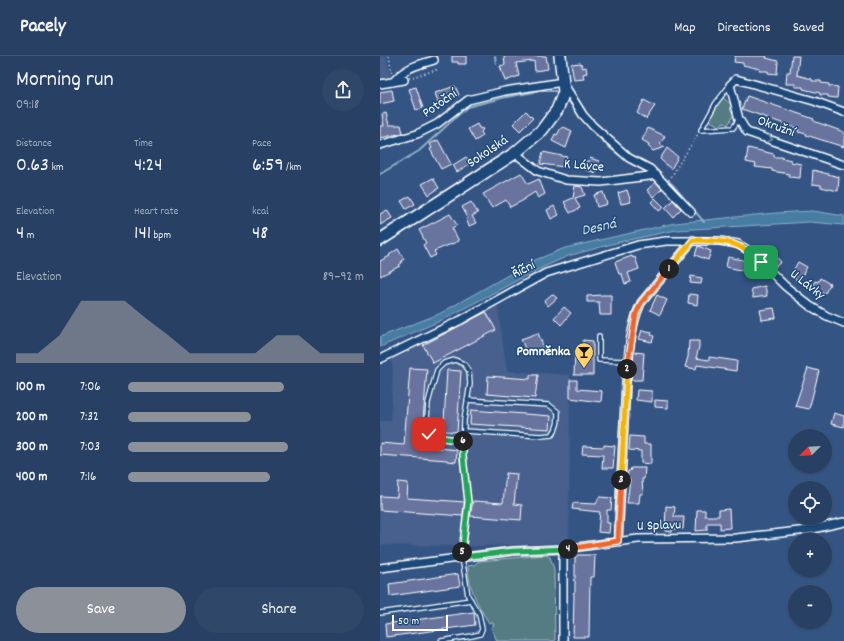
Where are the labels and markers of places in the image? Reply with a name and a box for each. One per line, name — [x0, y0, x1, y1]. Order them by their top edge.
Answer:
pin — [744, 245, 778, 279]
pin: 1 — [659, 259, 679, 279]
bar icon: Pomněnka — [573, 341, 595, 369]
place label: Pomněnka — [517, 342, 571, 362]
pin: 2 — [617, 359, 637, 379]
pin — [412, 417, 446, 451]
pin: 6 — [453, 431, 473, 451]
pin: 3 — [611, 470, 631, 490]
pin: 4 — [558, 539, 578, 559]
pin: 5 — [452, 542, 472, 562]

